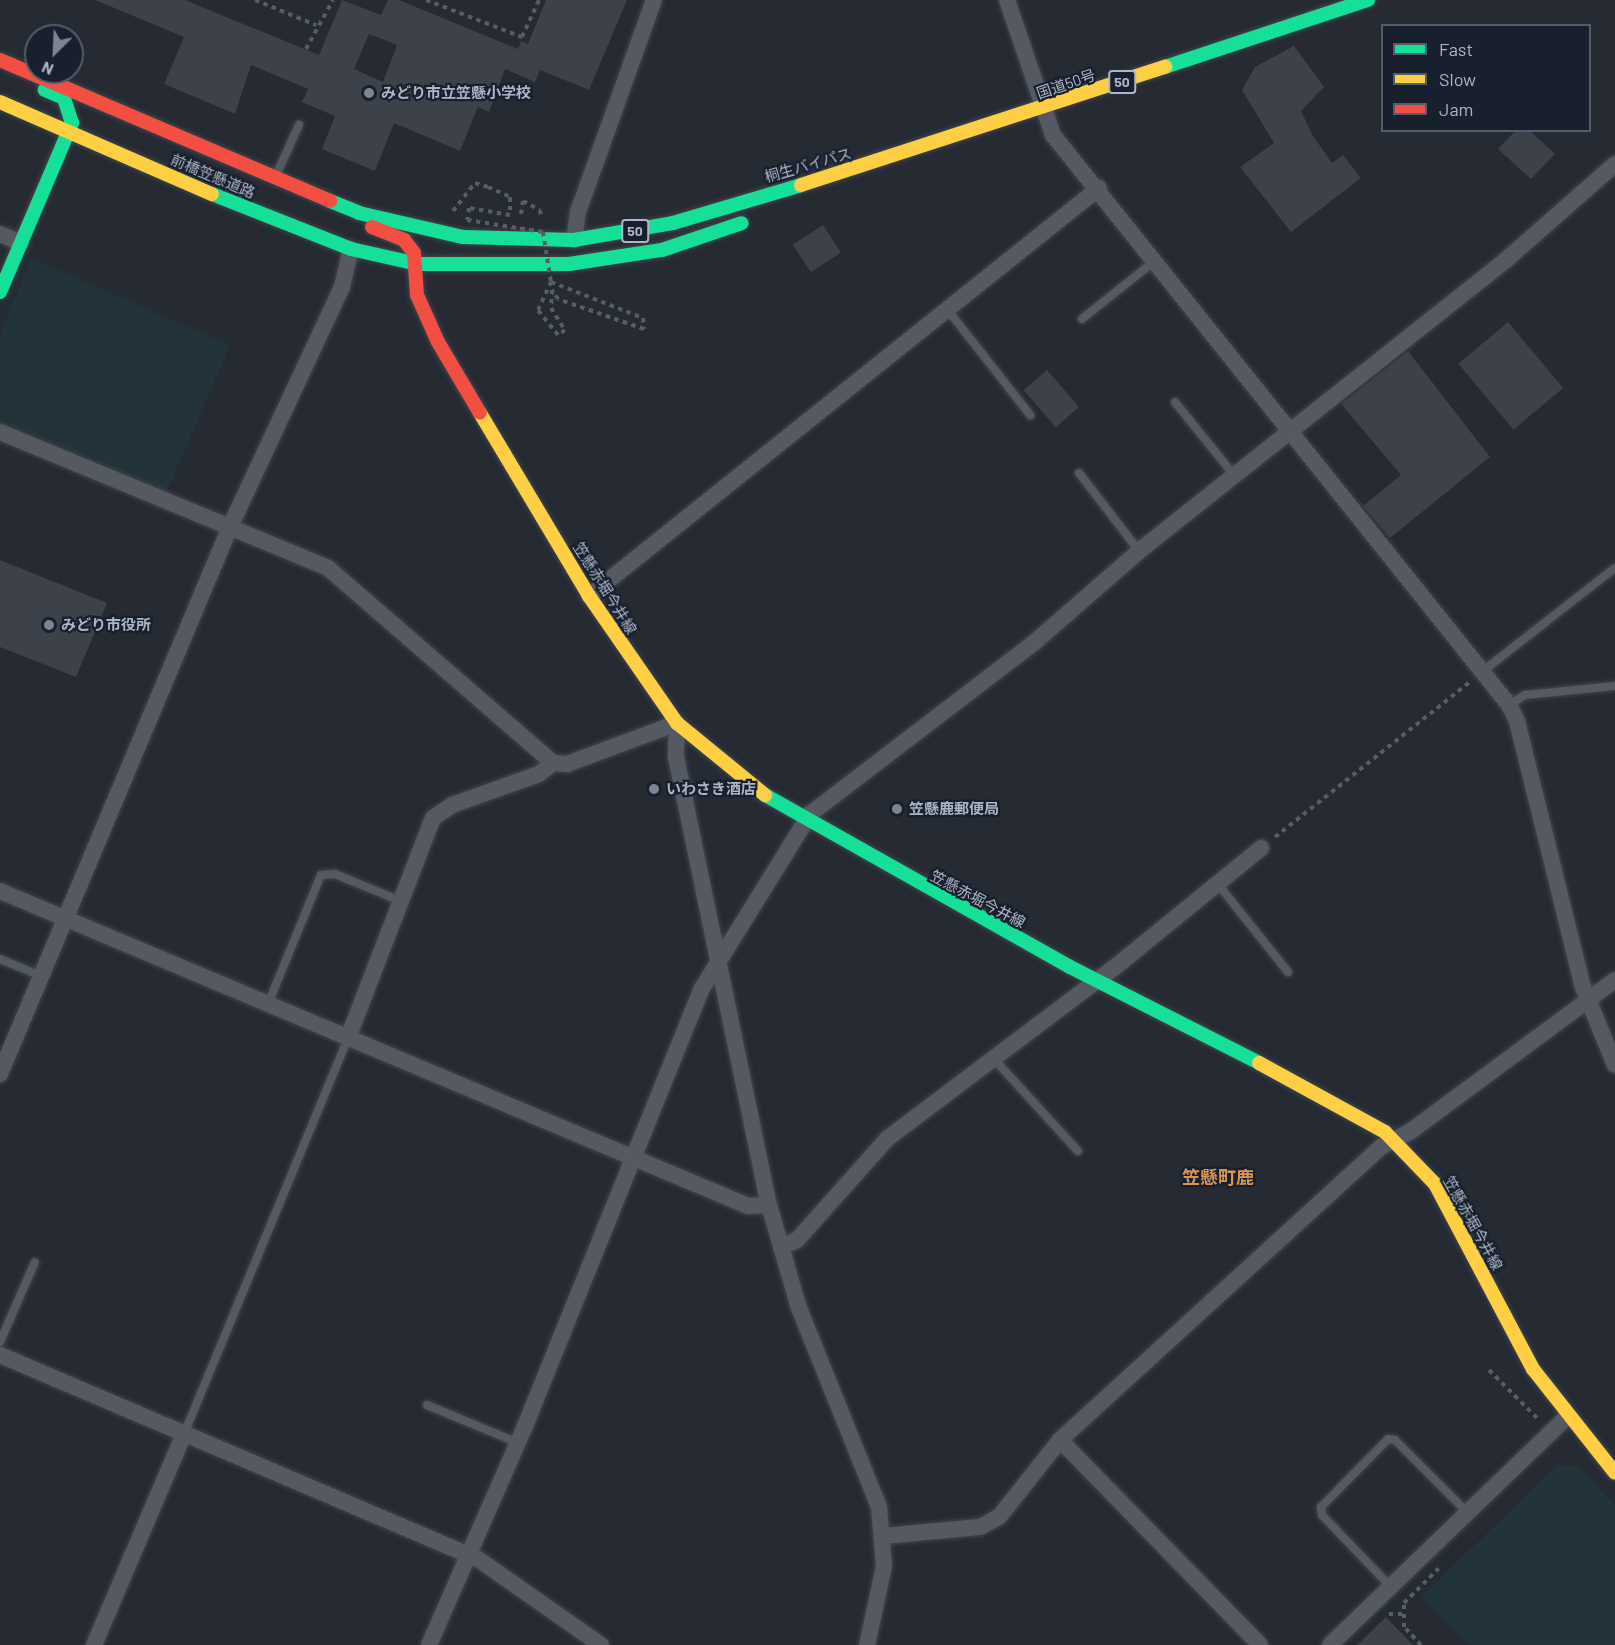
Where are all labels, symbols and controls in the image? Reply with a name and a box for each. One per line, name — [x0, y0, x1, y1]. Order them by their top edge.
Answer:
north arrow — [24, 24, 84, 84]
legend — [1381, 24, 1591, 132]
text: Fast — [1439, 38, 1473, 60]
text: N — [39, 58, 56, 80]
street label: 国道50号 — [1034, 66, 1098, 102]
text: Slow — [1439, 68, 1476, 90]
road number: 50 — [1107, 71, 1137, 93]
place label: みどり市立笠懸小学校 — [381, 84, 531, 102]
marker: みどり市立笠懸小学校 — [362, 86, 376, 100]
text: Jam — [1439, 98, 1473, 120]
street label: 桐生バイパス — [762, 144, 854, 186]
street label: 前橋笠懸道路 — [168, 150, 258, 202]
road number: 50 — [620, 220, 650, 242]
street label: 笠懸赤堀今井線 — [570, 539, 640, 637]
place label: みどり市役所 — [61, 616, 151, 634]
marker: みどり市役所 — [42, 618, 56, 632]
place label: いわさき酒店 — [666, 780, 756, 798]
marker: いわさき酒店 — [647, 782, 661, 796]
place label: 笠懸鹿郵便局 — [909, 800, 999, 818]
marker: 笠懸鹿郵便局 — [890, 802, 904, 816]
street label: 笠懸赤堀今井線 — [927, 866, 1029, 932]
district label: 笠懸町鹿 — [1182, 1166, 1254, 1188]
street label: 笠懸赤堀今井線 — [1440, 1173, 1506, 1273]

